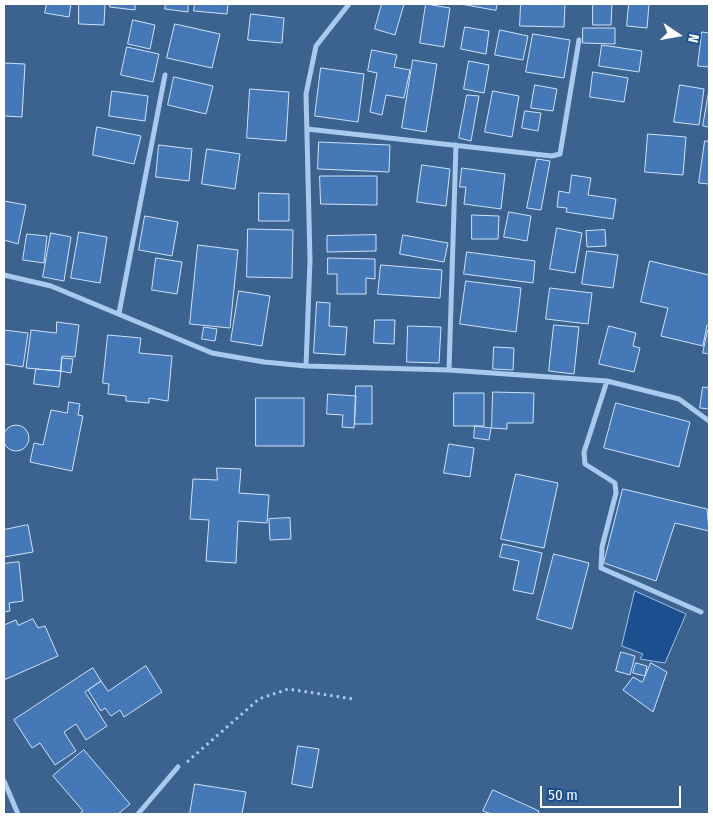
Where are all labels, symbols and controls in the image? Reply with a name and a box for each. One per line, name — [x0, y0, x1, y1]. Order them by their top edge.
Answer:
north arrow — [653, 10, 703, 60]
text: N — [684, 32, 702, 44]
scale bar — [543, 776, 684, 808]
text: 50 m — [548, 786, 578, 804]

